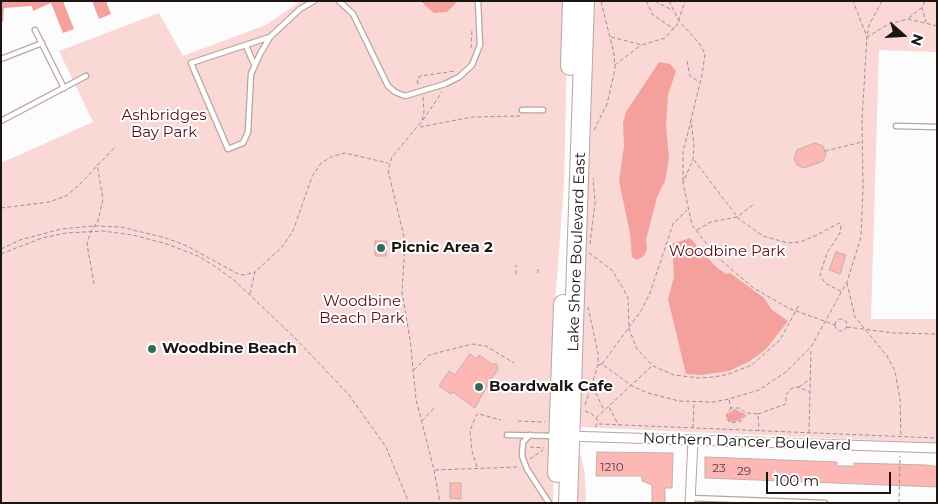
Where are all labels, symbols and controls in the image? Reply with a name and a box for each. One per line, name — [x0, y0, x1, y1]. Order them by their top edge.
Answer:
north arrow — [878, 10, 928, 60]
text: N — [907, 32, 928, 48]
park label: Ashbridges Bay Park — [121, 107, 207, 142]
street label: Lake Shore Boulevard East — [565, 152, 589, 352]
place label: Picnic Area 2 — [391, 239, 493, 257]
marker: Picnic Area 2 — [375, 242, 387, 254]
park label: Woodbine Park — [669, 243, 785, 261]
park label: Woodbine Beach Park — [319, 293, 405, 328]
place label: Woodbine Beach — [162, 340, 297, 358]
marker: Woodbine Beach — [146, 343, 158, 355]
place label: Boardwalk Cafe — [489, 378, 613, 396]
marker: Boardwalk Cafe — [473, 381, 485, 393]
street label: Northern Dancer Boulevard — [643, 429, 851, 455]
house number: 1210 — [600, 460, 624, 474]
house number: 23 — [712, 461, 726, 475]
scale bar — [768, 462, 893, 494]
house number: 29 — [737, 464, 751, 478]
text: 100 m — [774, 471, 819, 490]

